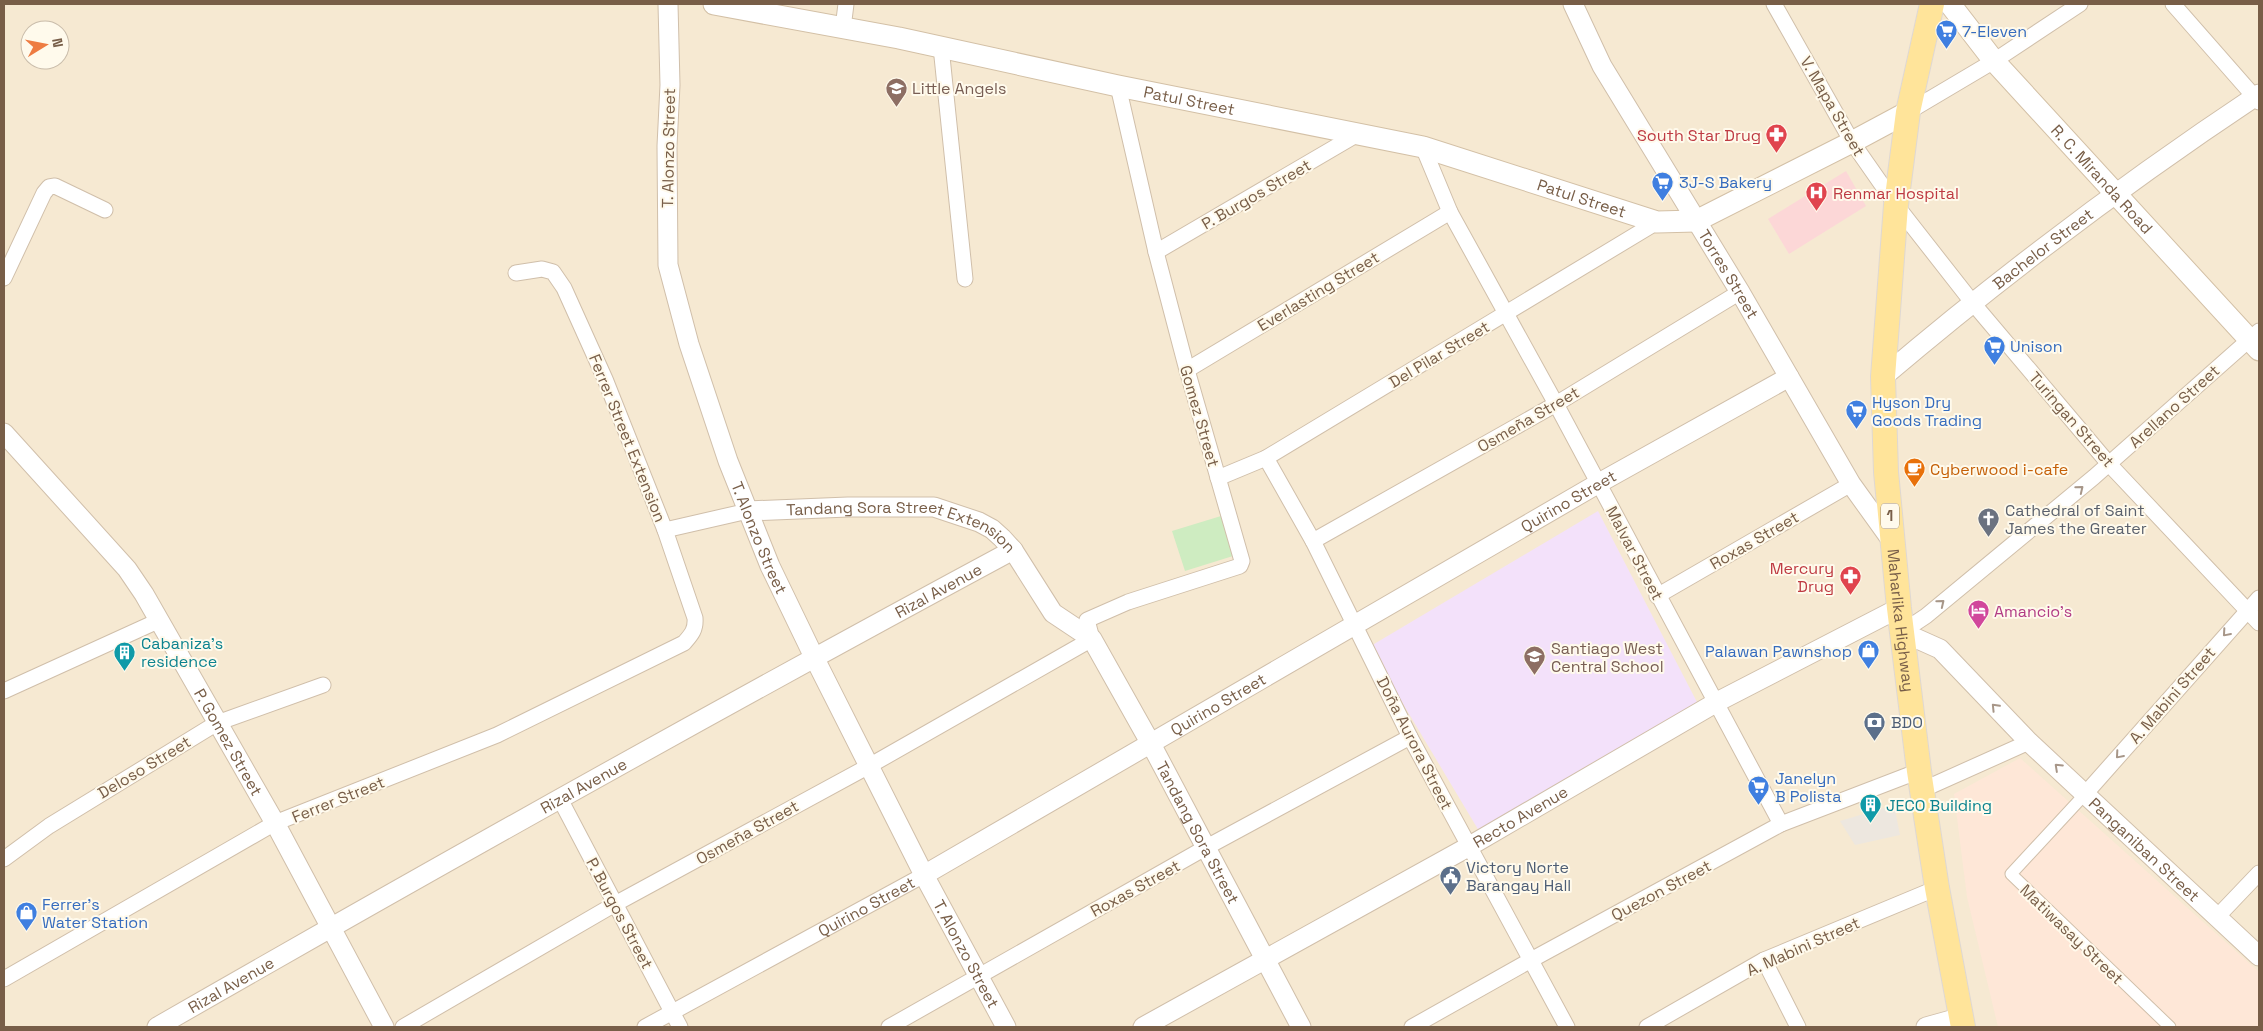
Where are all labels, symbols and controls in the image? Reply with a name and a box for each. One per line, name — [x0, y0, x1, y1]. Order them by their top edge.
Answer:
supermarket icon: 7-Eleven — [1934, 19, 1958, 50]
north arrow — [20, 20, 70, 70]
place label: 7-Eleven — [1962, 21, 2027, 42]
text: N — [48, 37, 67, 49]
street label: V. Mapa Street — [1796, 53, 1870, 160]
school or university icon: Little Angels — [884, 76, 908, 107]
place label: Little Angels — [912, 78, 1006, 99]
street label: Patul Street — [1142, 81, 1237, 120]
street label: T. Alonzo Street — [657, 88, 680, 208]
street label: R. C. Miranda Road — [2046, 120, 2157, 238]
pharmacy icon: South Star Drug — [1765, 123, 1789, 154]
place label: South Star Drug — [1637, 125, 1761, 146]
street label: P. Burgos Street — [1198, 155, 1315, 234]
supermarket icon: 3J-S Bakery — [1651, 170, 1675, 201]
place label: 3J-S Bakery — [1679, 172, 1772, 193]
street label: Patul Street — [1534, 174, 1629, 222]
hospital icon: Renmar Hospital — [1805, 181, 1829, 212]
place label: Renmar Hospital — [1833, 183, 1959, 204]
street label: Bachelor Street — [1988, 204, 2098, 294]
street label: Torres Street — [1693, 226, 1763, 323]
street label: Everlasting Street — [1253, 247, 1383, 336]
street label: Del Pilar Street — [1385, 316, 1493, 393]
supermarket icon: Unison — [1982, 334, 2006, 365]
place label: Unison — [2010, 336, 2063, 357]
street label: Ferrer Street Extension — [584, 351, 671, 525]
street label: Arellano Street — [2125, 360, 2224, 453]
street label: Gomez Street — [1175, 363, 1224, 469]
street label: Turingan Street — [2024, 367, 2119, 472]
street label: Osmeña Street — [1473, 382, 1583, 457]
place label: Hyson Dry Goods Trading — [1872, 392, 1982, 431]
supermarket icon: Hyson Dry Goods Trading — [1844, 399, 1868, 430]
cafe icon: Cyberwood i-cafe — [1902, 457, 1926, 488]
place label: Cyberwood i-cafe — [1930, 459, 2068, 480]
street label: Quirino Street — [1517, 465, 1620, 537]
street label: T. Alonzo Street — [726, 478, 792, 598]
one-way arrow — [2074, 486, 2083, 494]
street label: Tandang Sora Street Extension — [786, 497, 1020, 557]
place label: Cathedral of Saint James the Greater — [2005, 500, 2147, 539]
street label: Malvar Street — [1601, 503, 1668, 604]
road number: 1 — [1881, 504, 1899, 528]
street label: Roxas Street — [1706, 507, 1803, 574]
church icon: Cathedral of Saint James the Greater — [1977, 507, 2001, 538]
street label: Maharlika Highway — [1882, 548, 1919, 693]
place label: Mercury Drug — [1770, 558, 1834, 597]
street label: Rizal Avenue — [891, 559, 986, 623]
pharmacy icon: Mercury Drug — [1838, 565, 1862, 596]
hotel icon: Amancio's — [1966, 599, 1990, 630]
one-way arrow — [1935, 600, 1944, 609]
place label: Amancio's — [1994, 601, 2072, 622]
one-way arrow — [2223, 628, 2232, 637]
place label: Cabaniza's residence — [141, 633, 223, 672]
place label: Santiago West Central School — [1551, 638, 1664, 677]
shop icon: Palawan Pawnshop — [1856, 639, 1880, 670]
building icon: Cabaniza's residence — [113, 640, 137, 671]
place label: Palawan Pawnshop — [1705, 641, 1852, 662]
street label: A. Mabini Street — [2125, 643, 2220, 748]
school or university icon: Santiago West Central School — [1523, 645, 1547, 676]
street label: Quirino Street — [1167, 669, 1270, 741]
street label: Doña Aurora Street — [1372, 673, 1457, 813]
street label: P. Gomez Street — [189, 685, 267, 800]
one-way arrow — [1992, 704, 2001, 713]
bank icon: BDO — [1863, 710, 1887, 741]
place label: BDO — [1891, 712, 1923, 733]
street label: Deloso Street — [94, 731, 195, 804]
one-way arrow — [2116, 750, 2125, 759]
street label: Rizal Avenue — [537, 753, 631, 819]
street label: Tandang Sora Street — [1151, 758, 1244, 908]
one-way arrow — [2054, 764, 2063, 773]
place label: Janelyn B Polista — [1775, 768, 1842, 807]
street label: Ferrer Street — [289, 771, 388, 828]
supermarket icon: Janelyn B Polista — [1747, 775, 1771, 806]
street label: Recto Avenue — [1469, 781, 1572, 853]
building icon: JECO Building — [1858, 793, 1882, 824]
street label: Panganiban Street — [2084, 793, 2204, 907]
place label: JECO Building — [1886, 795, 1992, 816]
street label: Osmeña Street — [692, 796, 802, 869]
street label: P. Burgos Street — [581, 854, 658, 973]
street label: Roxas Street — [1087, 855, 1184, 922]
street label: Quezon Street — [1608, 855, 1715, 926]
place label: Victory Norte Barangay Hall — [1466, 857, 1571, 896]
public building icon: Victory Norte Barangay Hall — [1438, 864, 1462, 895]
street label: Quirino Street — [814, 872, 919, 942]
street label: Matiwasay Street — [2016, 880, 2128, 989]
place label: Ferrer's Water Station — [42, 894, 148, 933]
street label: T. Alonzo Street — [928, 896, 1004, 1012]
shop icon: Ferrer's Water Station — [14, 901, 38, 932]
street label: A. Mabini Street — [1743, 912, 1863, 981]
street label: Rizal Avenue — [184, 952, 278, 1018]

